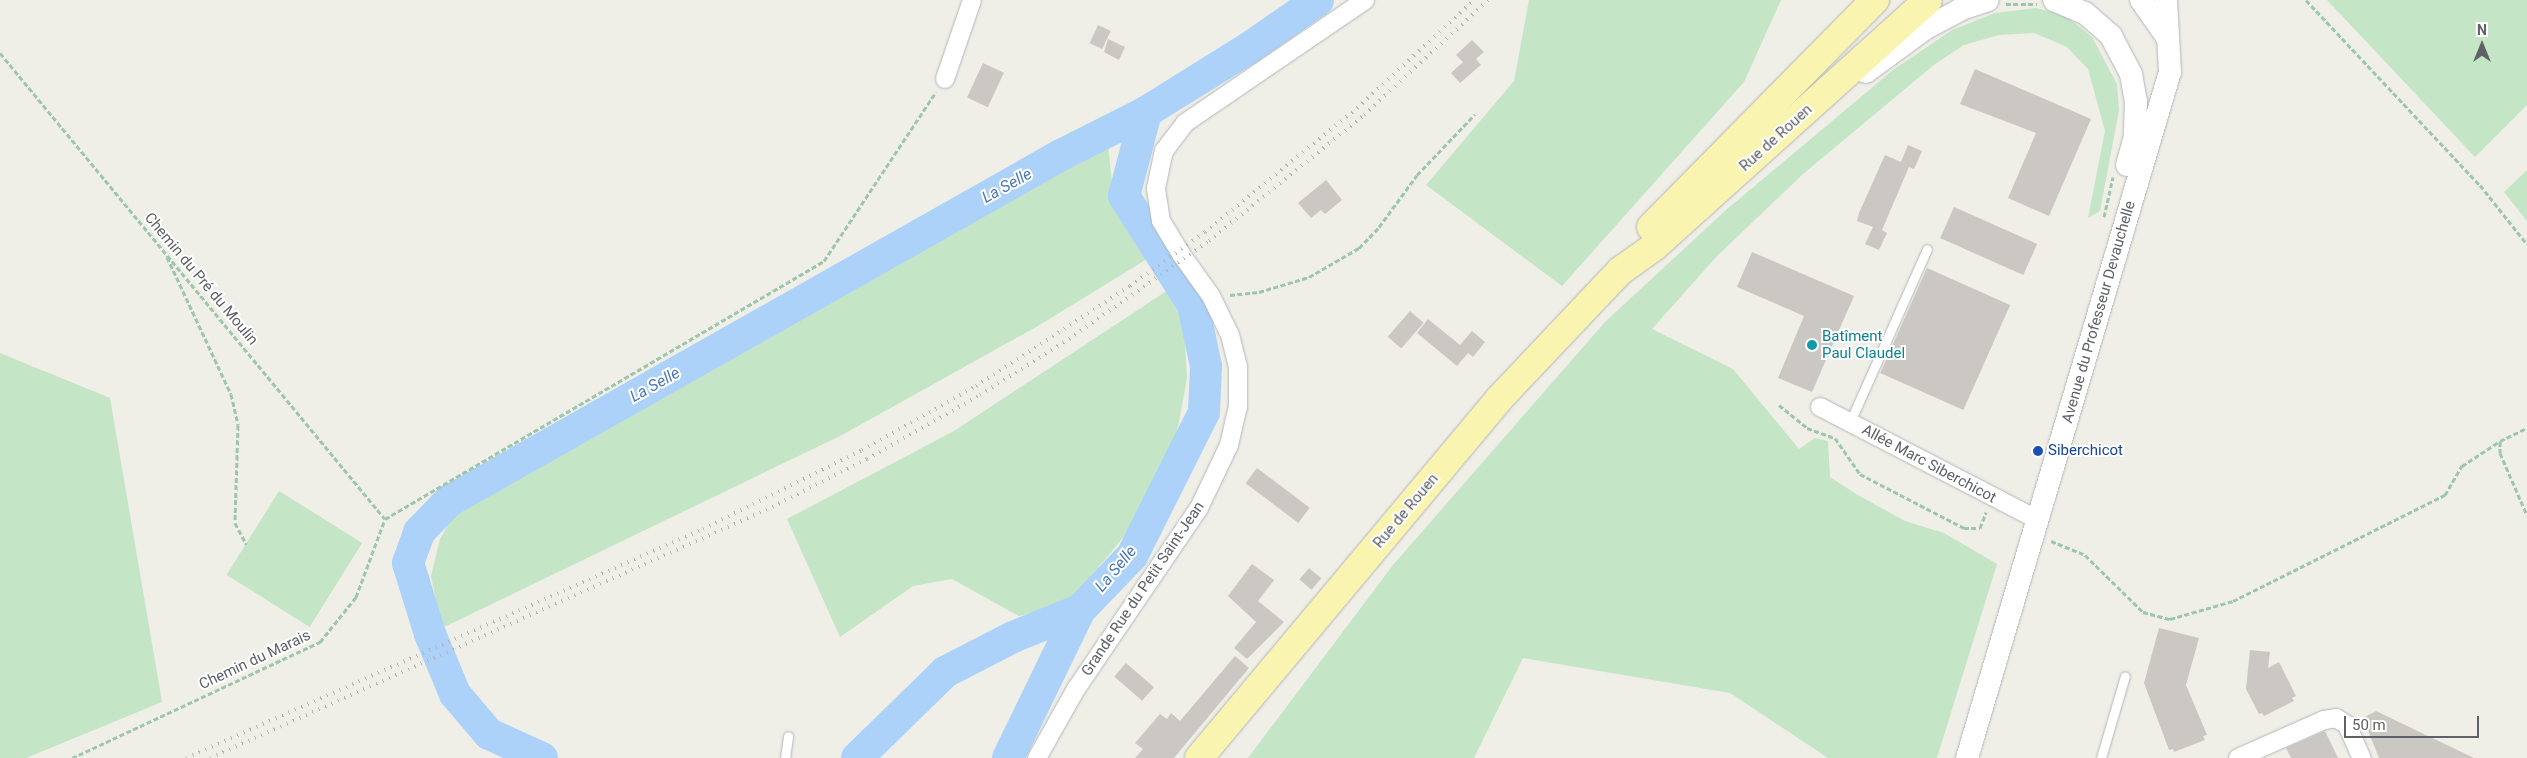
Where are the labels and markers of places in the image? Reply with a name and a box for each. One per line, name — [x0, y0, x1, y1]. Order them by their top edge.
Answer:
place label: Batîment Paul Claudel — [1822, 327, 1905, 362]
marker: Batîment Paul Claudel — [1806, 339, 1818, 351]
place label: Siberchicot — [2048, 442, 2123, 460]
marker: Siberchicot — [2032, 445, 2044, 457]

